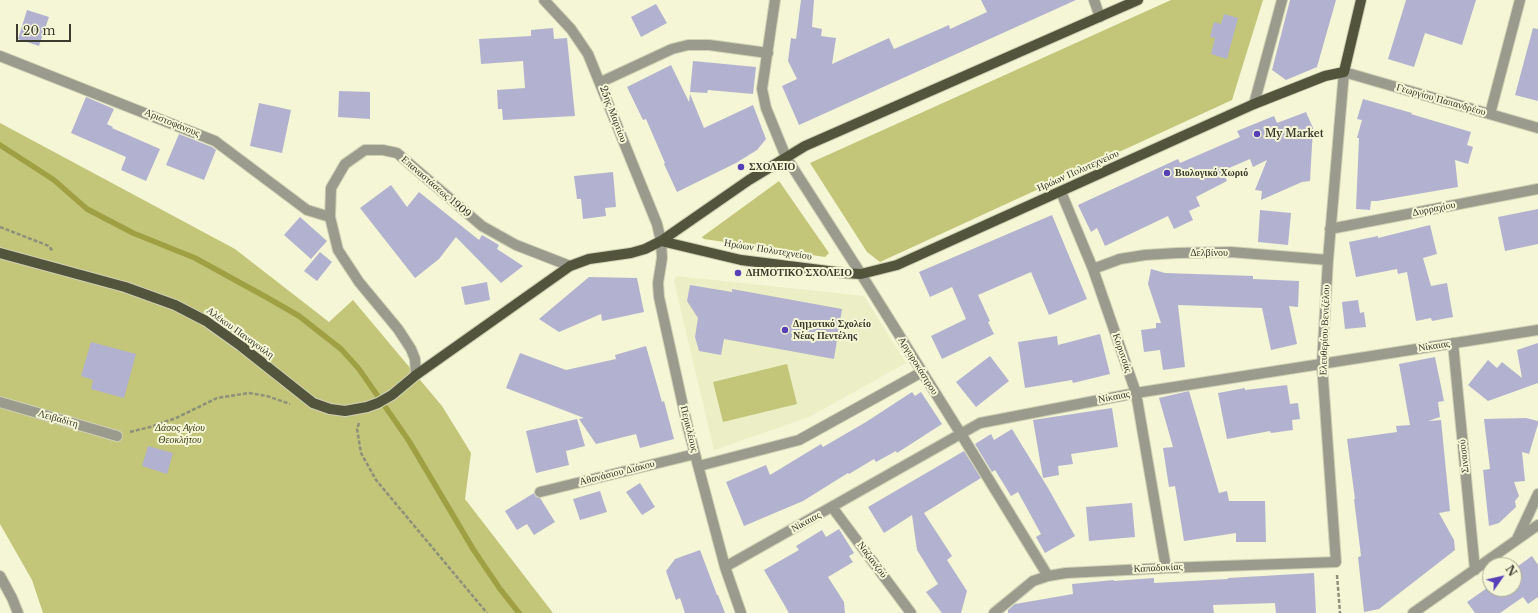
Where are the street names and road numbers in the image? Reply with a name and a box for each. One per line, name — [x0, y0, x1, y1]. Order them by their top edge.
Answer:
street label: Γεωργίου Παπανδρέου — [1395, 81, 1487, 119]
street label: 25ης Μαρτίου — [597, 84, 629, 144]
street label: Αριστοφάνους — [143, 106, 201, 140]
street label: Ηρώων Πολυτεχνείου — [1035, 147, 1121, 195]
street label: Επαναστάσεως 1909 — [399, 154, 473, 220]
street label: Δυρραχίου — [1411, 199, 1457, 219]
street label: Ηρώων Πολυτεχνείου — [723, 237, 813, 263]
street label: Δελβίνου — [1190, 247, 1228, 259]
street label: Ελευθερίου Βενιζέλου — [1317, 284, 1333, 376]
street label: Αλέκου Παναγούλη — [204, 304, 276, 362]
street label: Κορυτσάς — [1110, 332, 1134, 374]
street label: Αργυροκάστρου — [895, 335, 941, 397]
street label: Νίκαιας — [1417, 338, 1451, 354]
street label: Νίκαιας — [1097, 388, 1131, 406]
street label: Περικλέους — [677, 405, 701, 453]
street label: Λειβαδίτη — [37, 408, 79, 430]
street label: Σινασού — [1456, 439, 1472, 473]
street label: Αθανάσιου Διάκου — [578, 458, 656, 488]
street label: Νίκαιας — [789, 509, 823, 535]
street label: Ναζιανζού — [855, 540, 889, 580]
street label: Καπαδοκίας — [1133, 561, 1183, 575]

